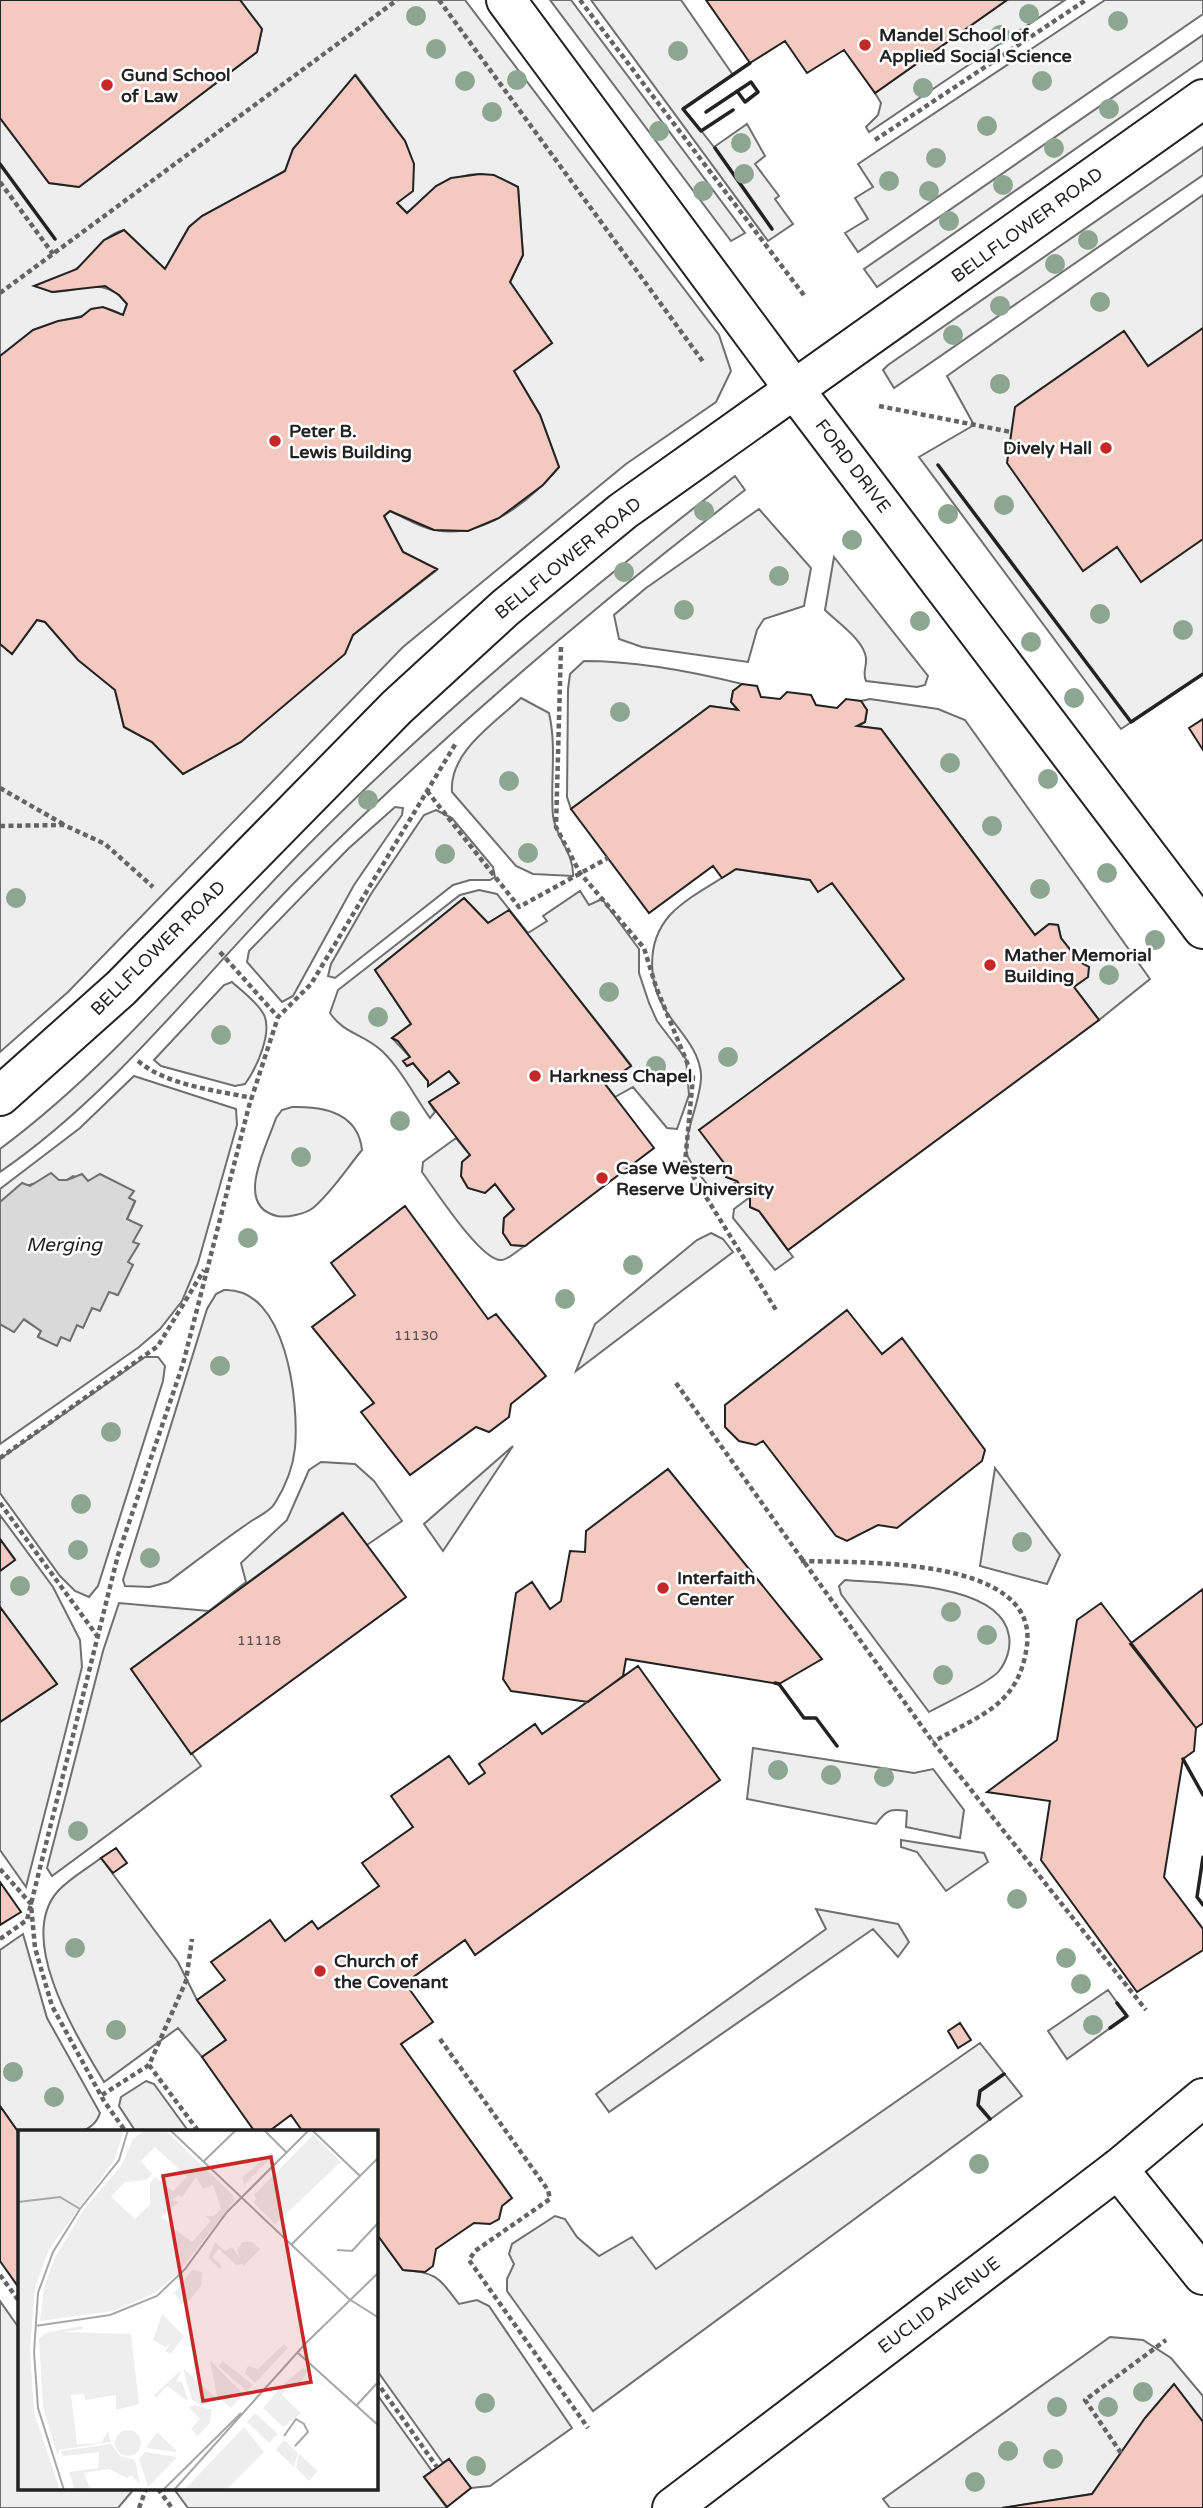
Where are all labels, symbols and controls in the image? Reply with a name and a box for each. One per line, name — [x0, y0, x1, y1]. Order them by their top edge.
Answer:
place label: Mandel School of Applied Social Science — [879, 24, 1072, 67]
marker: Mandel School of Applied Social Science — [857, 37, 873, 53]
place label: Gund School of Law — [121, 64, 231, 107]
marker: Gund School of Law — [99, 77, 115, 93]
street label: BELLFLOWER ROAD — [947, 163, 1107, 287]
street label: FORD DRIVE — [811, 415, 895, 517]
place label: Peter B. Lewis Building — [289, 420, 412, 463]
marker: Peter B. Lewis Building — [267, 433, 283, 449]
place label: Dively Hall — [1003, 437, 1092, 459]
marker: Dively Hall — [1098, 440, 1114, 456]
street label: BELLFLOWER ROAD — [490, 492, 646, 624]
street label: BELLFLOWER ROAD — [86, 876, 230, 1020]
place label: Mather Memorial Building — [1004, 944, 1152, 987]
marker: Mather Memorial Building — [982, 957, 998, 973]
place label: Harkness Chapel — [549, 1065, 692, 1087]
marker: Harkness Chapel — [527, 1068, 543, 1084]
place label: Case Western Reserve University — [616, 1157, 774, 1200]
marker: Case Western Reserve University — [594, 1170, 610, 1186]
water label: Merging — [26, 1234, 103, 1256]
house number: 11130 — [394, 1327, 438, 1344]
place label: Interfaith Center — [677, 1567, 756, 1610]
marker: Interfaith Center — [655, 1580, 671, 1596]
house number: 11118 — [237, 1632, 281, 1649]
place label: Church of the Covenant — [334, 1950, 448, 1993]
marker: Church of the Covenant — [312, 1963, 328, 1979]
inset map — [18, 2130, 378, 2490]
street label: EUCLID AVENUE — [873, 2252, 1005, 2358]

